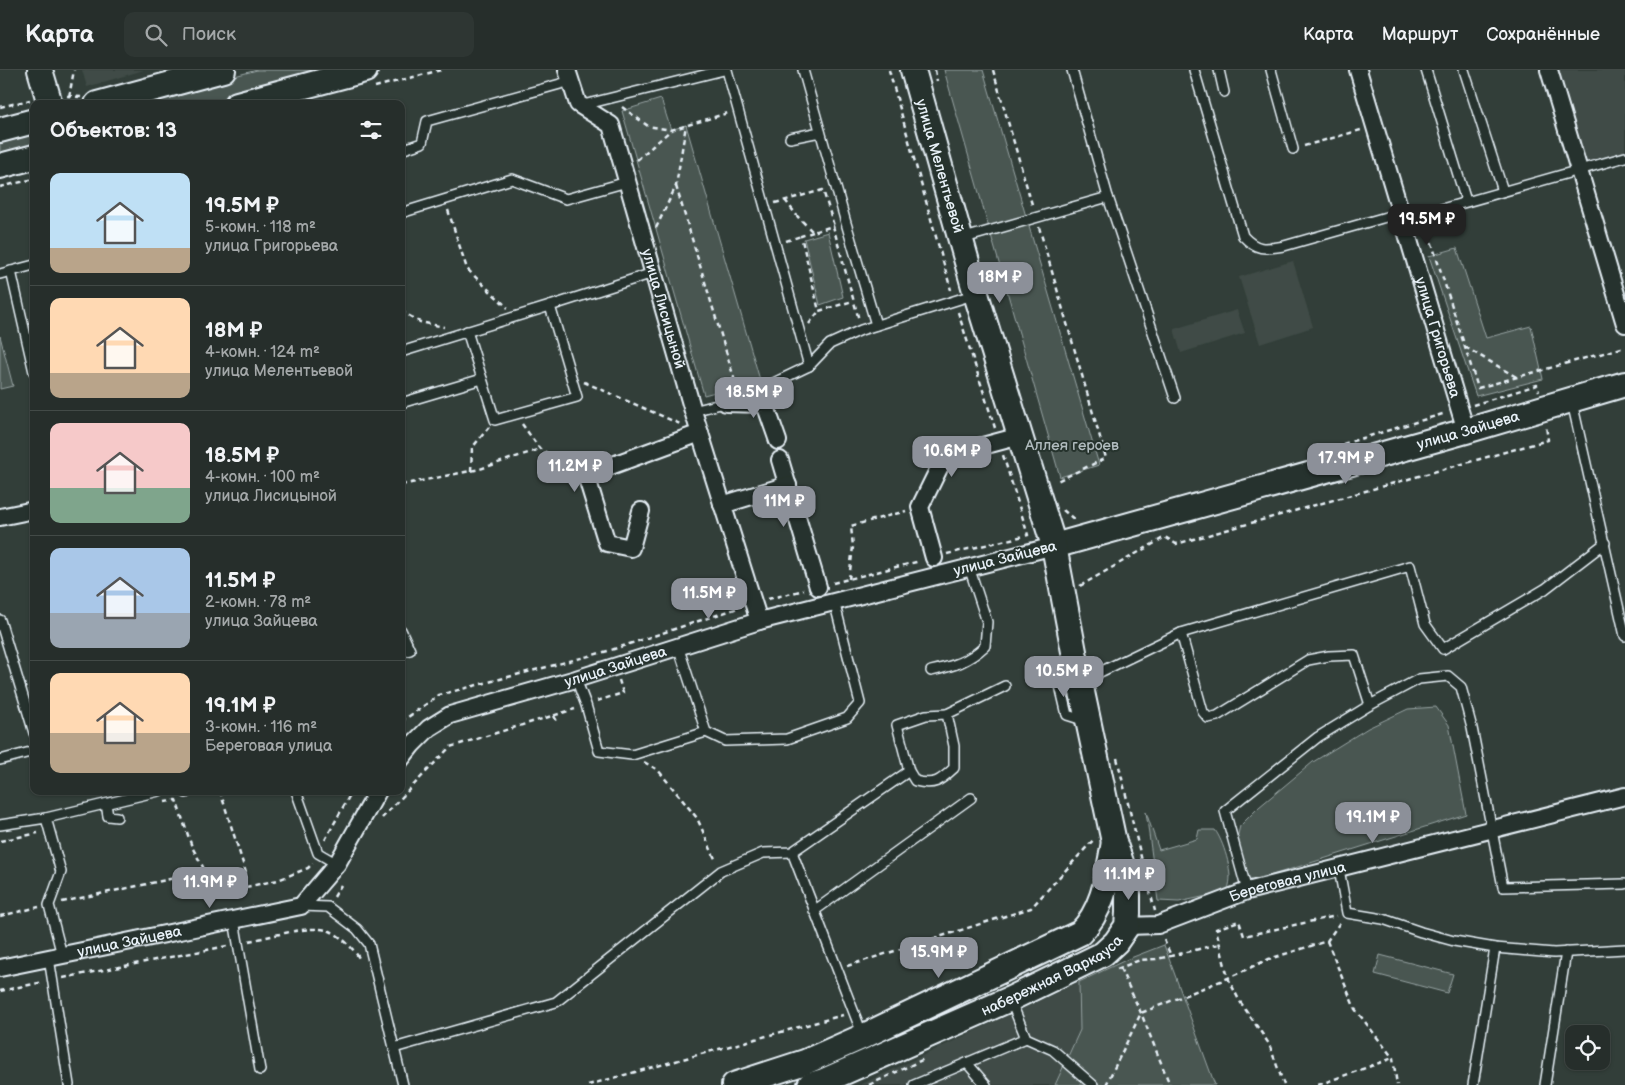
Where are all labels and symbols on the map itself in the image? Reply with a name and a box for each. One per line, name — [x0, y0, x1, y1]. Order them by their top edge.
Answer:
street label: улица Мелентьевой — [911, 97, 968, 235]
pin: 19.5M ₽ — [1381, 204, 1473, 246]
street label: улица Лисицыной — [637, 247, 689, 371]
pin: 18M ₽ — [965, 262, 1035, 304]
street label: улица Григорьева — [1410, 275, 1465, 400]
pin: 18.5M ₽ — [708, 376, 800, 419]
street label: улица Зайцева — [1415, 407, 1522, 454]
pin: 10.6M ₽ — [906, 436, 998, 478]
park label: Аллея героев — [1024, 436, 1119, 455]
pin: 17.9M ₽ — [1300, 442, 1392, 485]
pin: 11.2M ₽ — [529, 450, 621, 493]
pin: 11M ₽ — [749, 486, 819, 528]
street label: улица Зайцева — [952, 536, 1059, 580]
pin: 11.5M ₽ — [663, 578, 755, 620]
street label: улица Зайцева — [562, 642, 669, 692]
pin: 10.5M ₽ — [1018, 656, 1110, 698]
pin: 19.1M ₽ — [1327, 802, 1419, 844]
street label: Береговая улица — [1227, 857, 1348, 907]
pin: 11.1M ₽ — [1083, 858, 1175, 901]
pin: 11.9M ₽ — [164, 866, 256, 909]
street label: улица Зайцева — [76, 922, 183, 962]
street label: набережная Варкауса — [978, 932, 1128, 1021]
pin: 15.9M ₽ — [893, 936, 985, 979]

